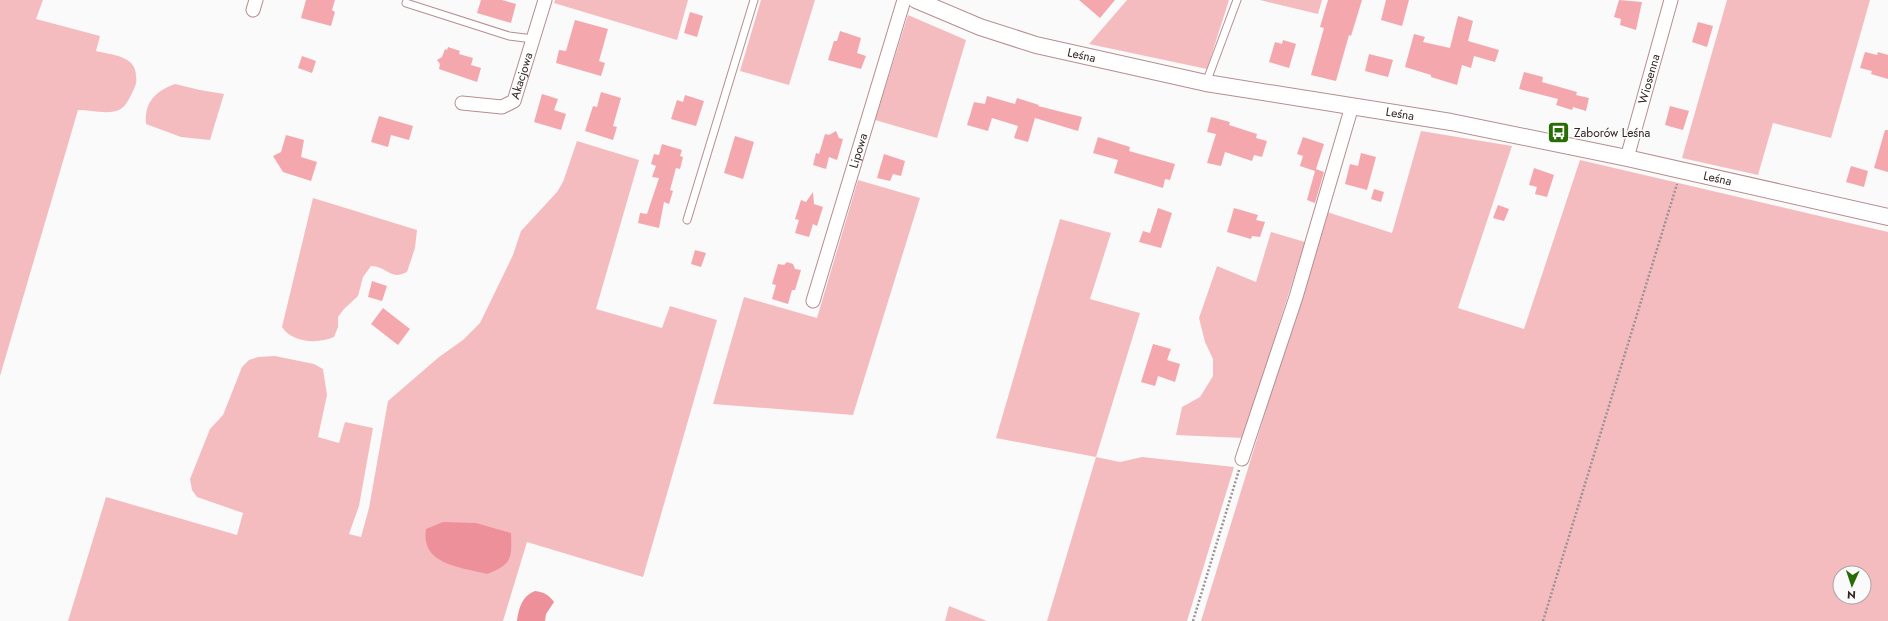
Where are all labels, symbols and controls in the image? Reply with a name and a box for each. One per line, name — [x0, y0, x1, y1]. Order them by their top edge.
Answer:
street label: Leśna — [1066, 43, 1098, 67]
street label: Akacjowa — [506, 50, 537, 101]
street label: Wiosenna — [1633, 52, 1665, 106]
street label: Leśna — [1385, 103, 1416, 125]
bus stop icon: Zaborów Leśna — [1546, 120, 1572, 146]
place label: Zaborów Leśna — [1574, 124, 1650, 142]
street label: Lipowa — [845, 131, 872, 170]
street label: Leśna — [1702, 167, 1734, 190]
north arrow — [1832, 565, 1872, 605]
text: N — [1847, 587, 1856, 603]

